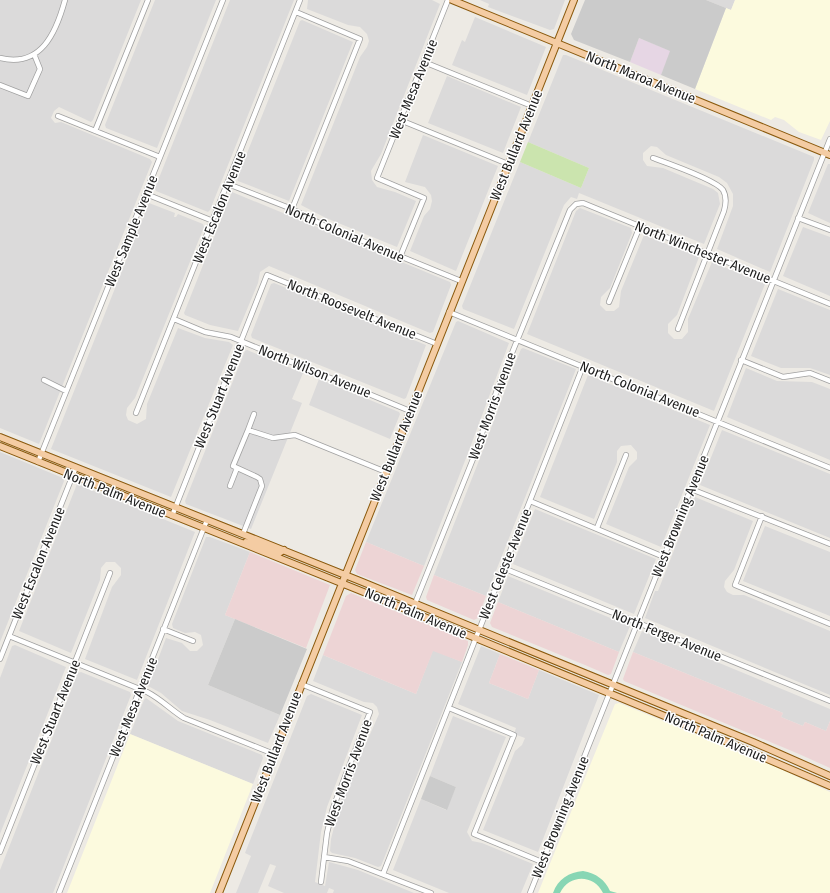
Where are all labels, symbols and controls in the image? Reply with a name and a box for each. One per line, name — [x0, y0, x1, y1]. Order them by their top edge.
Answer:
street label: West Mesa Avenue — [386, 37, 441, 142]
street label: North Maroa Avenue — [583, 48, 698, 107]
street label: West Bullard Avenue — [487, 87, 546, 203]
street label: West Escalon Avenue — [189, 148, 250, 266]
street label: West Sample Avenue — [101, 173, 162, 290]
street label: North Colonial Avenue — [283, 201, 407, 266]
street label: North Winchester Avenue — [632, 217, 773, 288]
street label: North Roosevelt Avenue — [285, 276, 419, 343]
street label: West Stuart Avenue — [191, 341, 248, 451]
street label: North Wilson Avenue — [256, 341, 374, 402]
street label: West Morris Avenue — [465, 350, 520, 462]
street label: North Colonial Avenue — [577, 358, 702, 421]
street label: West Bullard Avenue — [367, 388, 426, 504]
street label: West Browning Avenue — [648, 453, 713, 580]
street label: North Palm Avenue — [61, 465, 169, 522]
street label: West Escalon Avenue — [8, 504, 69, 622]
street label: West Celeste Avenue — [475, 506, 535, 622]
street label: North Palm Avenue — [362, 584, 469, 643]
street label: North Ferger Avenue — [609, 606, 724, 665]
street label: West Mesa Avenue — [106, 655, 161, 760]
street label: West Stuart Avenue — [27, 657, 84, 767]
street label: West Bullard Avenue — [247, 689, 306, 805]
street label: North Palm Avenue — [662, 708, 769, 767]
street label: West Morris Avenue — [321, 717, 376, 829]
street label: West Browning Avenue — [528, 754, 593, 881]

